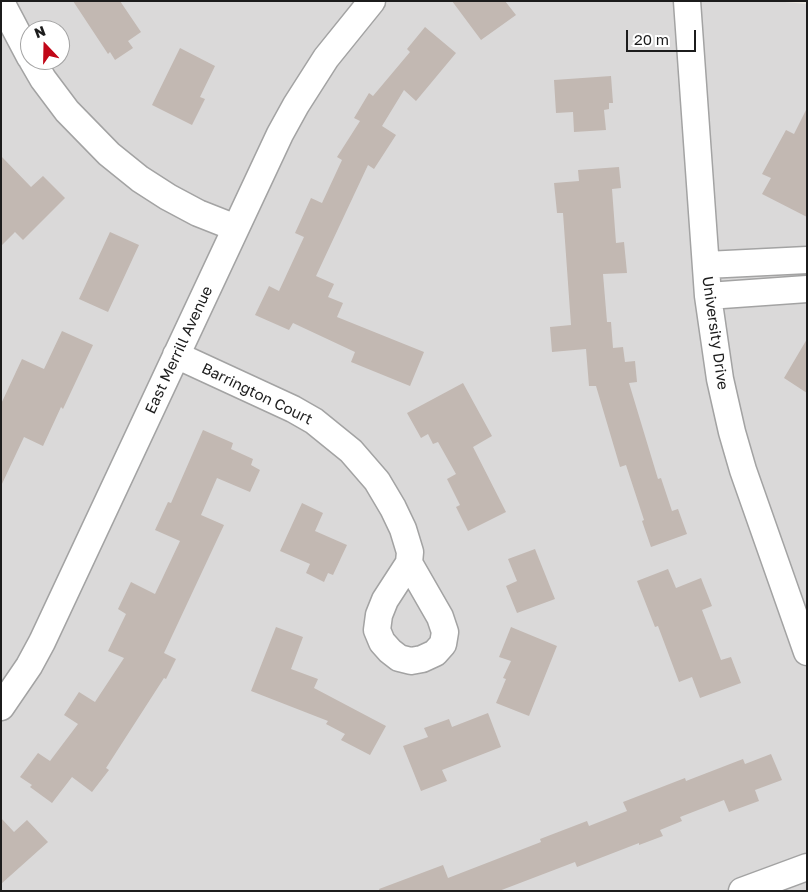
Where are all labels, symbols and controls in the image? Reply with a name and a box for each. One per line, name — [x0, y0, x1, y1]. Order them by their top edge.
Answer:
north arrow — [20, 20, 70, 70]
scale bar — [628, 20, 698, 52]
text: N — [32, 22, 48, 41]
text: 20 m — [634, 30, 669, 48]
street label: University Drive — [698, 275, 732, 391]
street label: East Merrill Avenue — [142, 283, 216, 417]
street label: Barrington Court — [199, 359, 315, 429]

